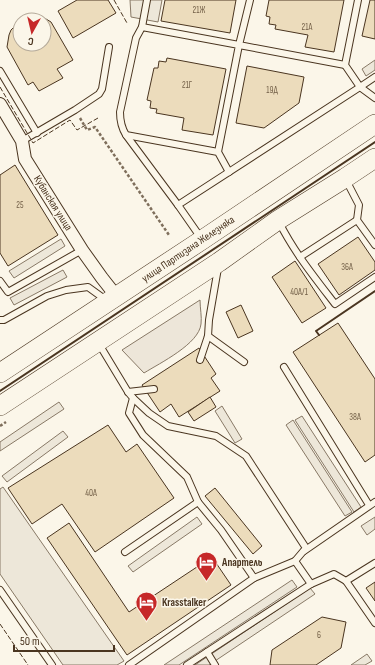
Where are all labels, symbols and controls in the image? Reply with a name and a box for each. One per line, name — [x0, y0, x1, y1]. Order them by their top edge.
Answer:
house number: 21Ж — [193, 5, 206, 16]
north arrow — [12, 12, 52, 52]
house number: 21А — [302, 22, 313, 33]
text: С — [27, 35, 34, 48]
house number: 21Г — [182, 80, 193, 91]
house number: 19Д — [266, 85, 278, 96]
street label: Кубанская улица — [31, 173, 75, 233]
house number: 25 — [16, 200, 24, 211]
street label: улица Партизана Железняка — [139, 213, 237, 285]
house number: 36А — [341, 262, 353, 273]
house number: 40А/1 — [290, 287, 309, 298]
house number: 38А — [349, 412, 361, 423]
house number: 40А — [85, 488, 97, 499]
hotel icon: Апартель — [194, 549, 220, 582]
place label: Апартель — [221, 556, 263, 569]
hotel icon: Krasstalker — [133, 589, 159, 622]
place label: Krasstalker — [162, 596, 207, 609]
scale bar — [14, 627, 114, 653]
house number: 6 — [317, 630, 321, 641]
text: 50 m — [20, 634, 40, 649]

